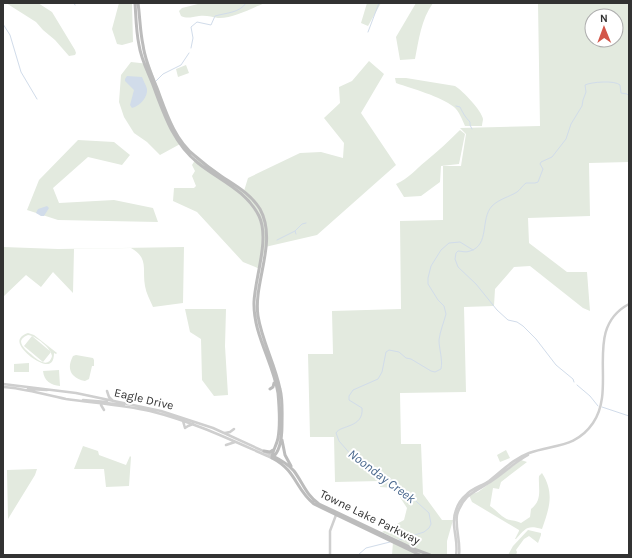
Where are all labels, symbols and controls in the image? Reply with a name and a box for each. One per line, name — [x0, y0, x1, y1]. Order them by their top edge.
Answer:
north arrow — [584, 8, 624, 48]
text: N — [600, 12, 608, 25]
street label: Eagle Drive — [113, 385, 175, 413]
water label: Noonday Creek — [346, 446, 419, 506]
street label: Towne Lake Parkway — [318, 487, 423, 548]

